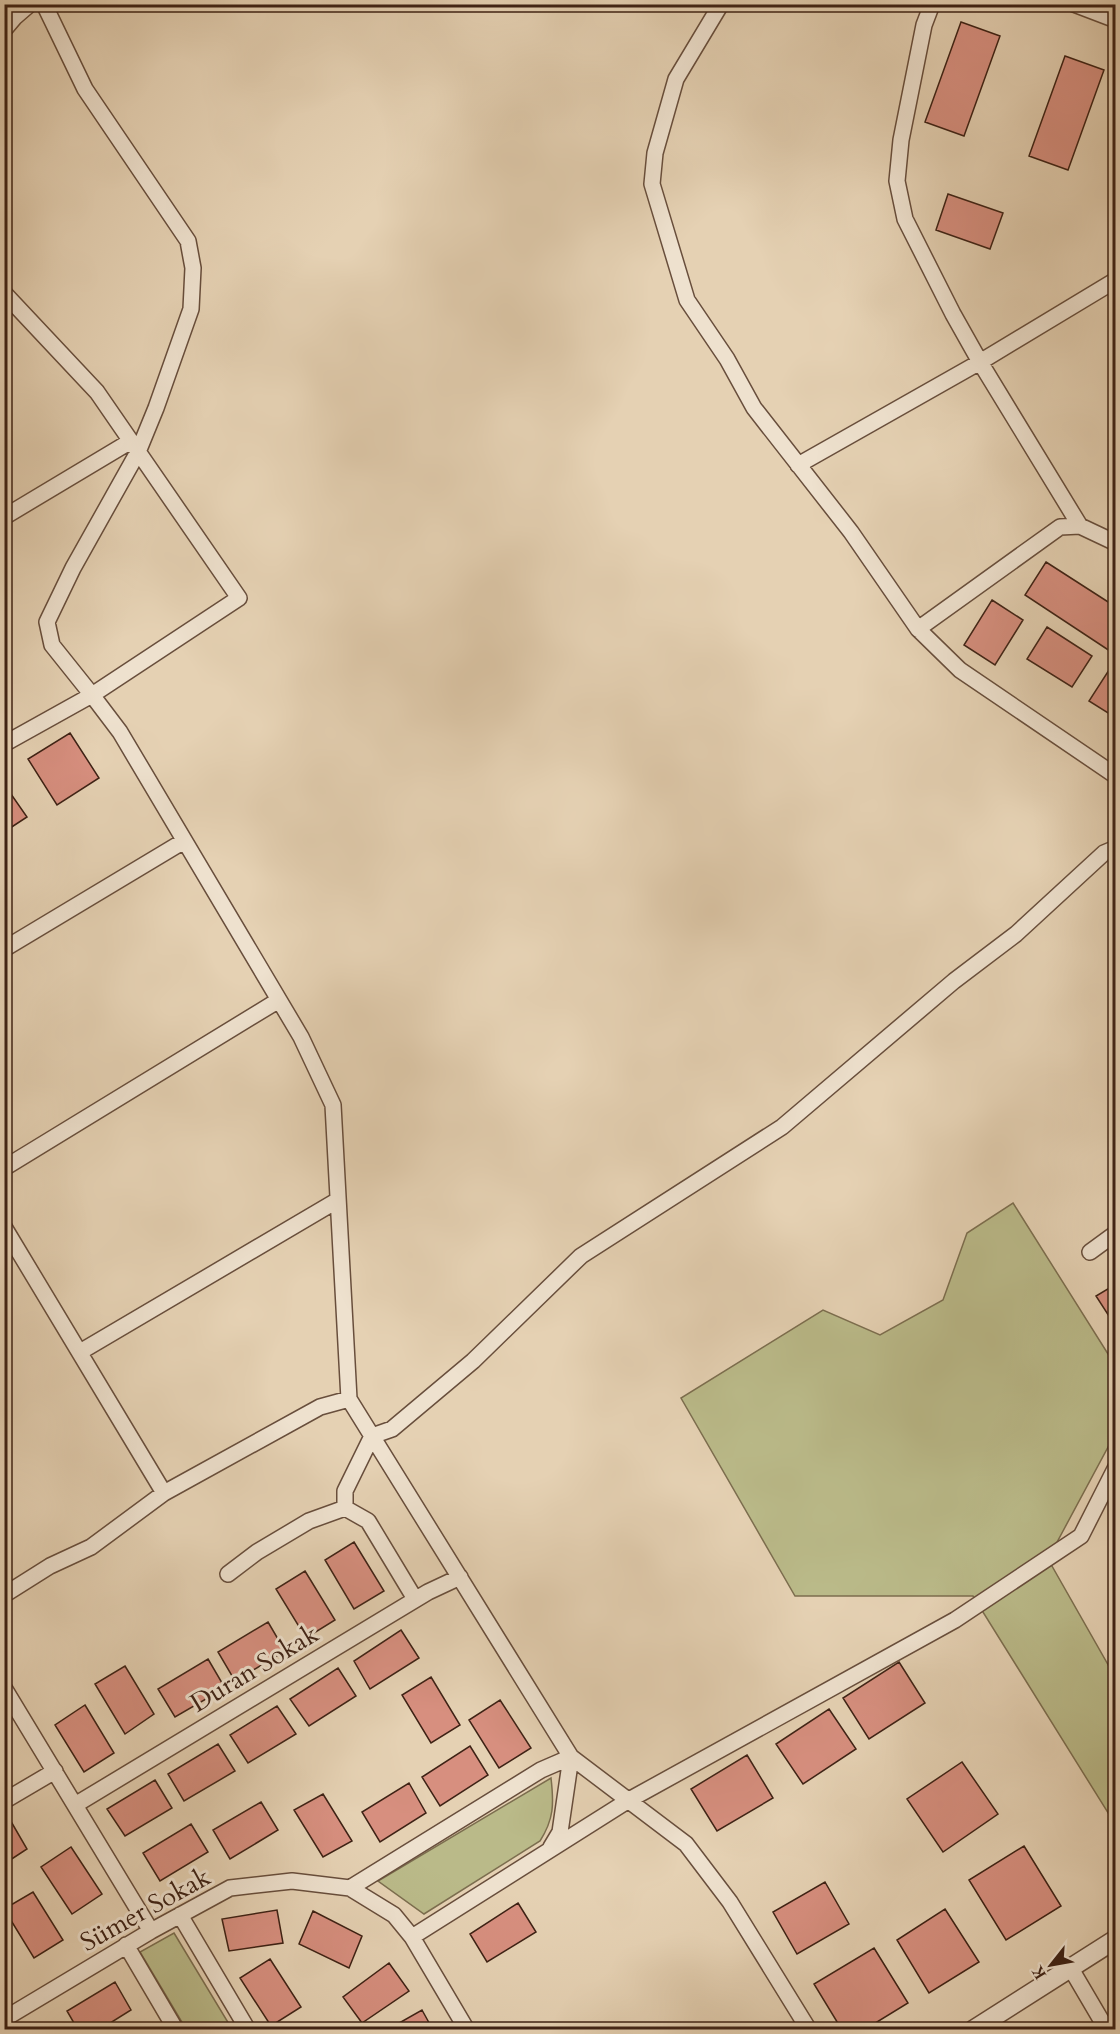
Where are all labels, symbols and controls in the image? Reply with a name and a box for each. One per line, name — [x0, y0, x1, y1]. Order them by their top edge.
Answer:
street label: Duran Sokak — [184, 1616, 325, 1721]
street label: Sümer Sokak — [74, 1859, 217, 1960]
north arrow — [1021, 1935, 1081, 1995]
text: K — [1026, 1961, 1052, 1983]

